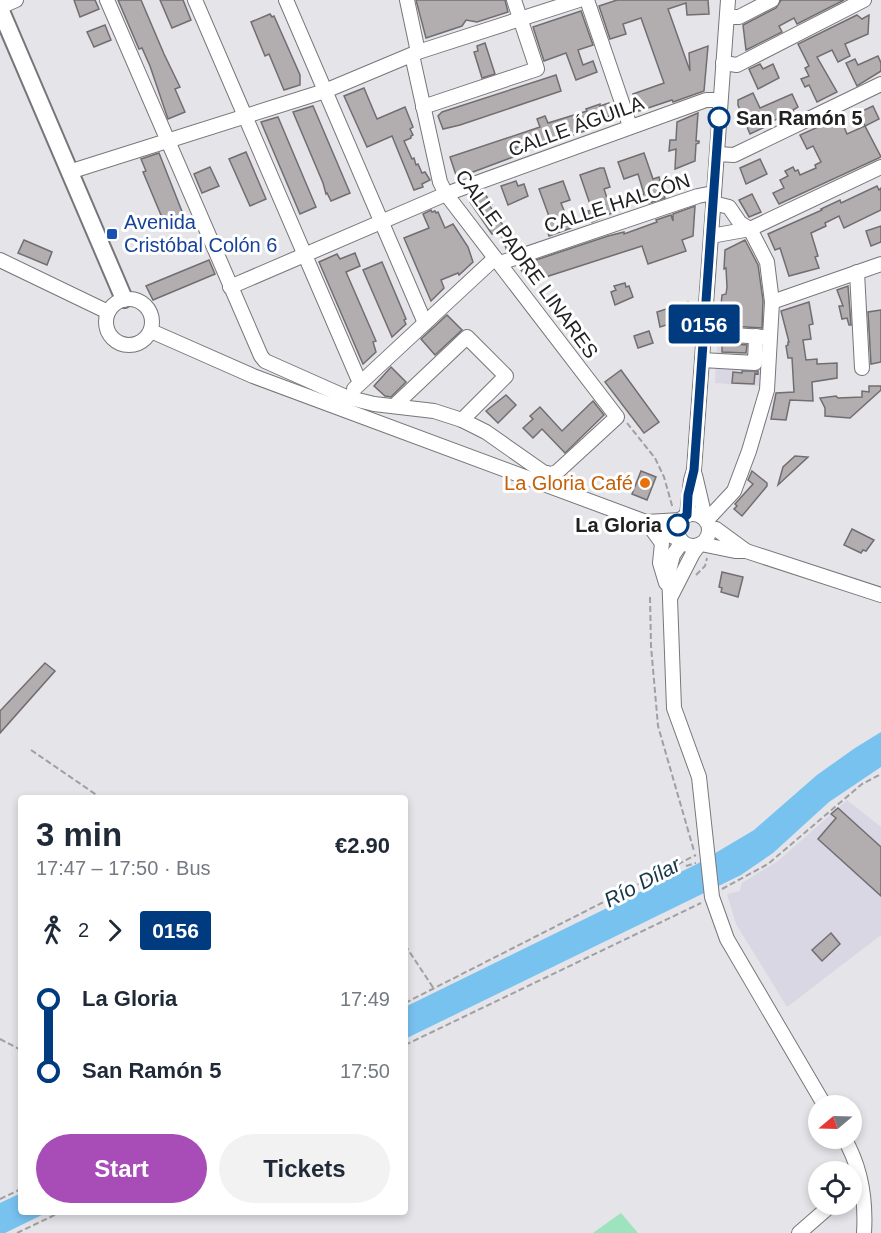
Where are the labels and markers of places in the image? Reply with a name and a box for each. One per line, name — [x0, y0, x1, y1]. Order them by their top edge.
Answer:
marker: San Ramón 5 — [708, 107, 730, 129]
place label: San Ramón 5 — [736, 107, 863, 129]
place label: Avenida Cristóbal Colón 6 — [124, 211, 277, 256]
marker: Avenida Cristóbal Colón 6 — [105, 227, 119, 241]
place label: La Gloria Café — [504, 472, 633, 494]
marker: La Gloria Café — [638, 476, 652, 490]
place label: La Gloria — [575, 514, 663, 536]
marker: La Gloria — [667, 514, 689, 536]

